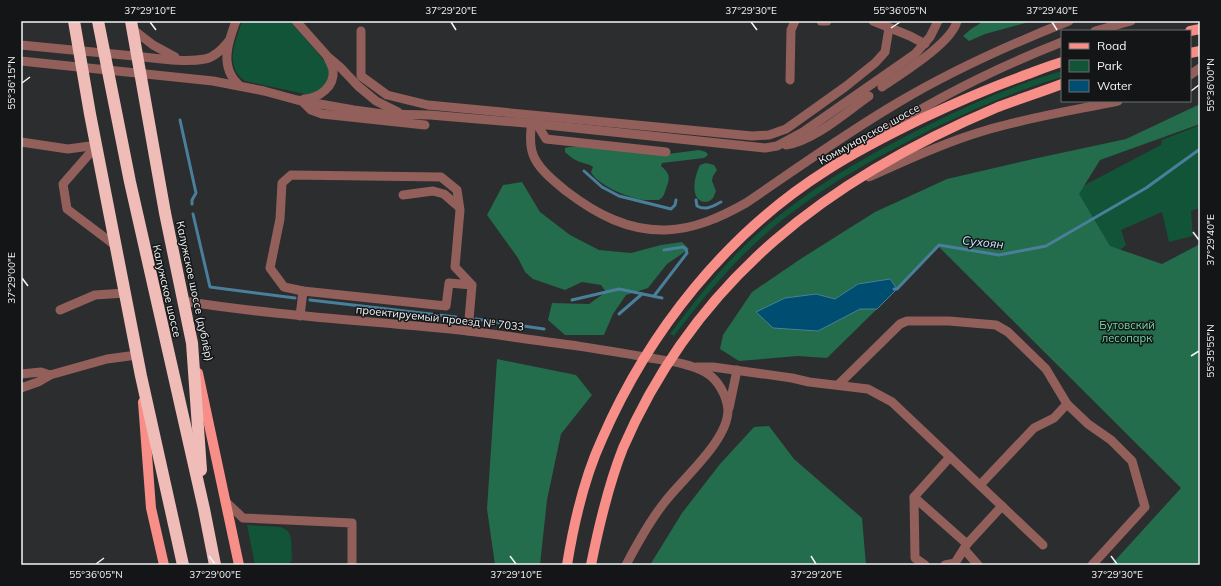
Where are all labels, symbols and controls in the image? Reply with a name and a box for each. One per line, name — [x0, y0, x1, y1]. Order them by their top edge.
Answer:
text: 37°29'10"E — [124, 4, 176, 17]
text: 37°29'20"E — [425, 4, 477, 17]
text: 37°29'30"E — [725, 4, 777, 17]
text: 55°36'05"N — [873, 4, 927, 17]
text: 37°29'40"E — [1026, 4, 1078, 17]
legend — [1061, 30, 1191, 102]
text: Road — [1097, 38, 1126, 53]
text: 55°36'15"N — [5, 56, 18, 110]
text: Park — [1097, 58, 1123, 73]
text: 55°36'00"N — [1204, 58, 1217, 112]
text: Water — [1097, 78, 1133, 93]
street label: Коммунарское шоссе — [816, 100, 922, 168]
text: 37°29'40"E — [1204, 214, 1217, 266]
street label: Калужское шоссе (дублёр) — [173, 220, 217, 362]
water label: Сухоян — [962, 232, 1004, 252]
street label: Калужское шоссе — [150, 243, 184, 339]
text: 37°29'00"E — [5, 252, 18, 304]
street label: проектируемый проезд № 7033 — [355, 302, 525, 334]
park label: Бутовский лесопарк — [1099, 318, 1155, 345]
text: 55°35'55"N — [1204, 324, 1217, 378]
text: 55°36'05"N — [69, 568, 123, 581]
text: 37°29'00"E — [189, 568, 241, 581]
text: 37°29'10"E — [490, 568, 542, 581]
text: 37°29'20"E — [790, 568, 842, 581]
text: 37°29'30"E — [1091, 568, 1143, 581]

